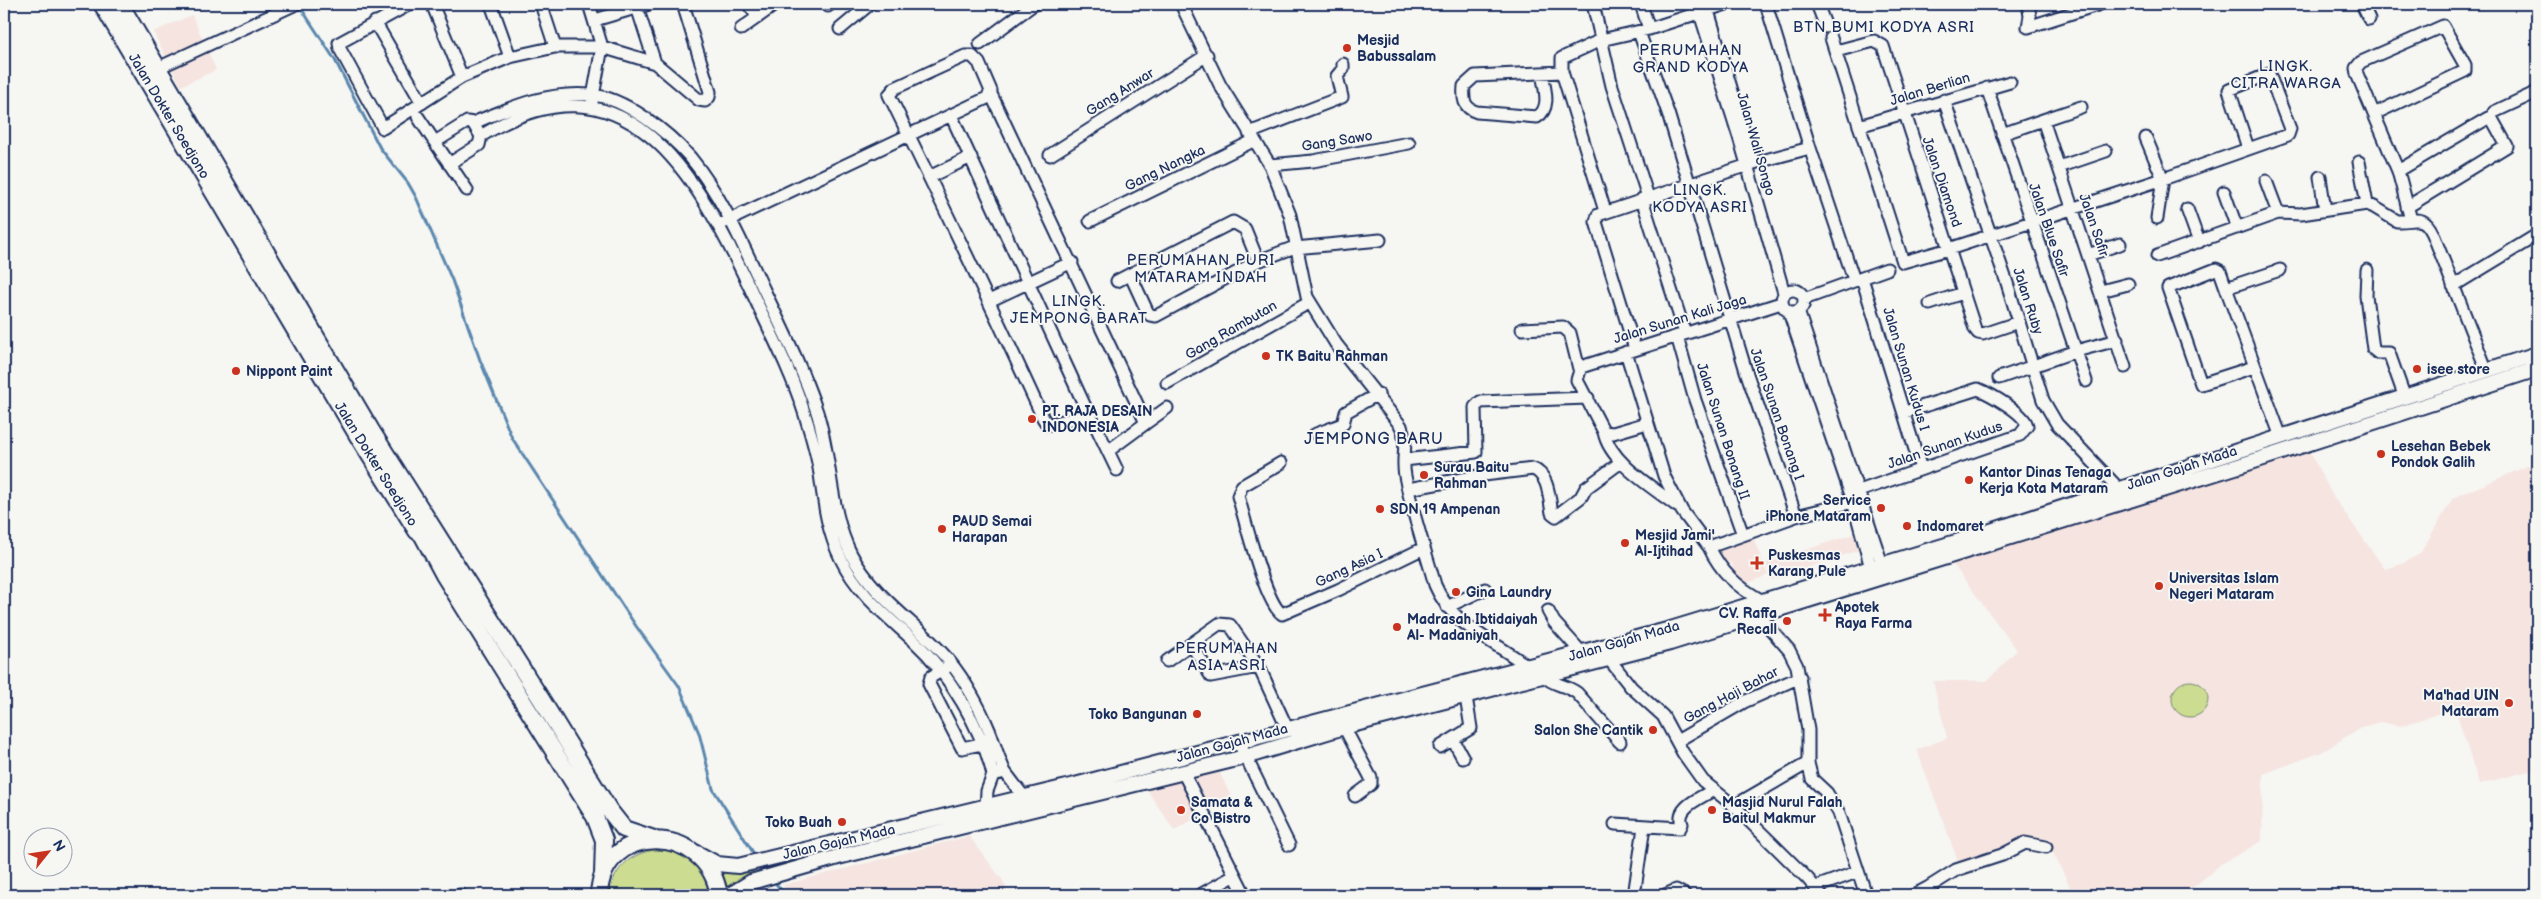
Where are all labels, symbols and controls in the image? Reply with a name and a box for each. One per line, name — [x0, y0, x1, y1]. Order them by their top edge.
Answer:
district label: BTN BUMI KODYA ASRI — [1793, 18, 1975, 37]
place label: Mesjid Babussalam — [1357, 32, 1436, 65]
district label: PERUMAHAN GRAND KODYA — [1633, 41, 1749, 77]
marker: Mesjid Babussalam — [1341, 42, 1353, 54]
street label: Jalan Dokter Soedjono — [125, 50, 213, 182]
district label: LINGK. CITRA WARGA — [2230, 57, 2342, 93]
street label: Gang Anwar — [1083, 64, 1158, 120]
street label: Jalan Berlian — [1888, 69, 1972, 109]
street label: Jalan Wali Songo — [1733, 90, 1779, 198]
street label: Gang Sawo — [1300, 127, 1374, 155]
street label: Jalan Diamond — [1919, 135, 1965, 229]
street label: Gang Nangka — [1122, 141, 1208, 195]
district label: LINGK. KODYA ASRI — [1652, 181, 1748, 217]
street label: Jalan Blue Safir — [2025, 181, 2073, 280]
street label: Jalan Safir — [2075, 191, 2113, 260]
district label: PERUMAHAN PURI MATARAM INDAH — [1127, 251, 1275, 287]
street label: Jalan Ruby — [2009, 265, 2047, 337]
street label: Jalan Sunan Kali Jaga — [1611, 291, 1749, 347]
district label: LINGK. JEMPONG BARAT — [1010, 292, 1148, 328]
street label: Gang Rambutan — [1182, 297, 1280, 363]
street label: Jalan Sunan Kudus I — [1879, 305, 1933, 433]
street label: Jalan Sunan Bonang I — [1746, 346, 1808, 482]
place label: TK Baitu Rahman — [1276, 348, 1388, 365]
marker: TK Baitu Rahman — [1260, 350, 1272, 362]
street label: Jalan Sunan Bonang II — [1693, 360, 1753, 502]
place label: isee store — [2427, 361, 2490, 378]
place label: Nippont Paint — [246, 363, 333, 380]
marker: isee store — [2411, 363, 2423, 375]
marker: Nippont Paint — [230, 365, 242, 377]
street label: Jalan Dokter Soedjono — [331, 399, 421, 529]
place label: PT. RAJA DESAIN INDONESIA — [1042, 403, 1153, 436]
marker: PT. RAJA DESAIN INDONESIA — [1026, 413, 1038, 425]
street label: Jalan Sunan Kudus — [1885, 417, 2005, 473]
district label: JEMPONG BARU — [1304, 430, 1444, 449]
place label: Lesehan Bebek Pondok Galih — [2391, 438, 2491, 471]
street label: Jalan Gajah Mada — [2125, 442, 2239, 494]
marker: Lesehan Bebek Pondok Galih — [2375, 448, 2387, 460]
place label: Surau Baitu Rahman — [1434, 459, 1509, 492]
place label: Kantor Dinas Tenaga Kerja Kota Mataram — [1979, 464, 2112, 497]
marker: Surau Baitu Rahman — [1418, 469, 1430, 481]
marker: Kantor Dinas Tenaga Kerja Kota Mataram — [1963, 474, 1975, 486]
place label: Service iPhone Mataram — [1766, 492, 1871, 525]
place label: SDN 19 Ampenan — [1390, 501, 1501, 518]
marker: Service iPhone Mataram — [1875, 502, 1887, 514]
marker: SDN 19 Ampenan — [1374, 503, 1386, 515]
place label: PAUD Semai Harapan — [952, 513, 1032, 546]
place label: Indomaret — [1917, 518, 1984, 535]
marker: Indomaret — [1901, 520, 1913, 532]
marker: PAUD Semai Harapan — [936, 523, 948, 535]
place label: Mesjid Jami' Al-Ijtihad — [1634, 527, 1715, 560]
marker: Mesjid Jami' Al-Ijtihad — [1619, 537, 1631, 549]
street label: Gang Asia I — [1313, 545, 1385, 591]
place label: Puskesmas Karang Pule — [1768, 547, 1846, 580]
marker: Puskesmas Karang Pule — [1750, 556, 1764, 570]
place label: Universitas Islam Negeri Mataram — [2169, 570, 2279, 603]
marker: Universitas Islam Negeri Mataram — [2153, 580, 2165, 592]
place label: Gina Laundry — [1466, 584, 1552, 601]
marker: Gina Laundry — [1450, 586, 1462, 598]
place label: Apotek Raya Farma — [1834, 599, 1912, 632]
place label: CV. Raffa Recall — [1719, 605, 1777, 638]
marker: Apotek Raya Farma — [1819, 609, 1831, 621]
place label: Madrasah Ibtidaiyah Al- Madaniyah — [1406, 611, 1538, 644]
marker: CV. Raffa Recall — [1781, 615, 1793, 627]
street label: Jalan Gajah Mada — [1567, 617, 1682, 665]
marker: Madrasah Ibtidaiyah Al- Madaniyah — [1391, 621, 1403, 633]
district label: PERUMAHAN ASIA ASRI — [1175, 639, 1279, 675]
street label: Gang Haji Bahar — [1681, 662, 1782, 727]
place label: Ma'had UIN Mataram — [2423, 687, 2499, 720]
marker: Ma'had UIN Mataram — [2503, 697, 2515, 709]
place label: Toko Bangunan — [1089, 706, 1187, 723]
marker: Toko Bangunan — [1191, 708, 1203, 720]
street label: Jalan Gajah Mada — [1174, 720, 1290, 766]
place label: Salon She Cantik — [1534, 722, 1644, 739]
marker: Salon She Cantik — [1647, 724, 1659, 736]
place label: Samata & Co Bistro — [1191, 794, 1253, 827]
place label: Masjid Nurul Falah Baitul Makmur — [1722, 794, 1843, 827]
marker: Samata & Co Bistro — [1175, 804, 1187, 816]
marker: Masjid Nurul Falah Baitul Makmur — [1706, 804, 1718, 816]
place label: Toko Buah — [765, 814, 832, 831]
marker: Toko Buah — [836, 816, 848, 828]
street label: Jalan Gajah Mada — [781, 821, 897, 863]
north arrow — [22, 826, 72, 876]
text: N — [49, 837, 69, 855]

